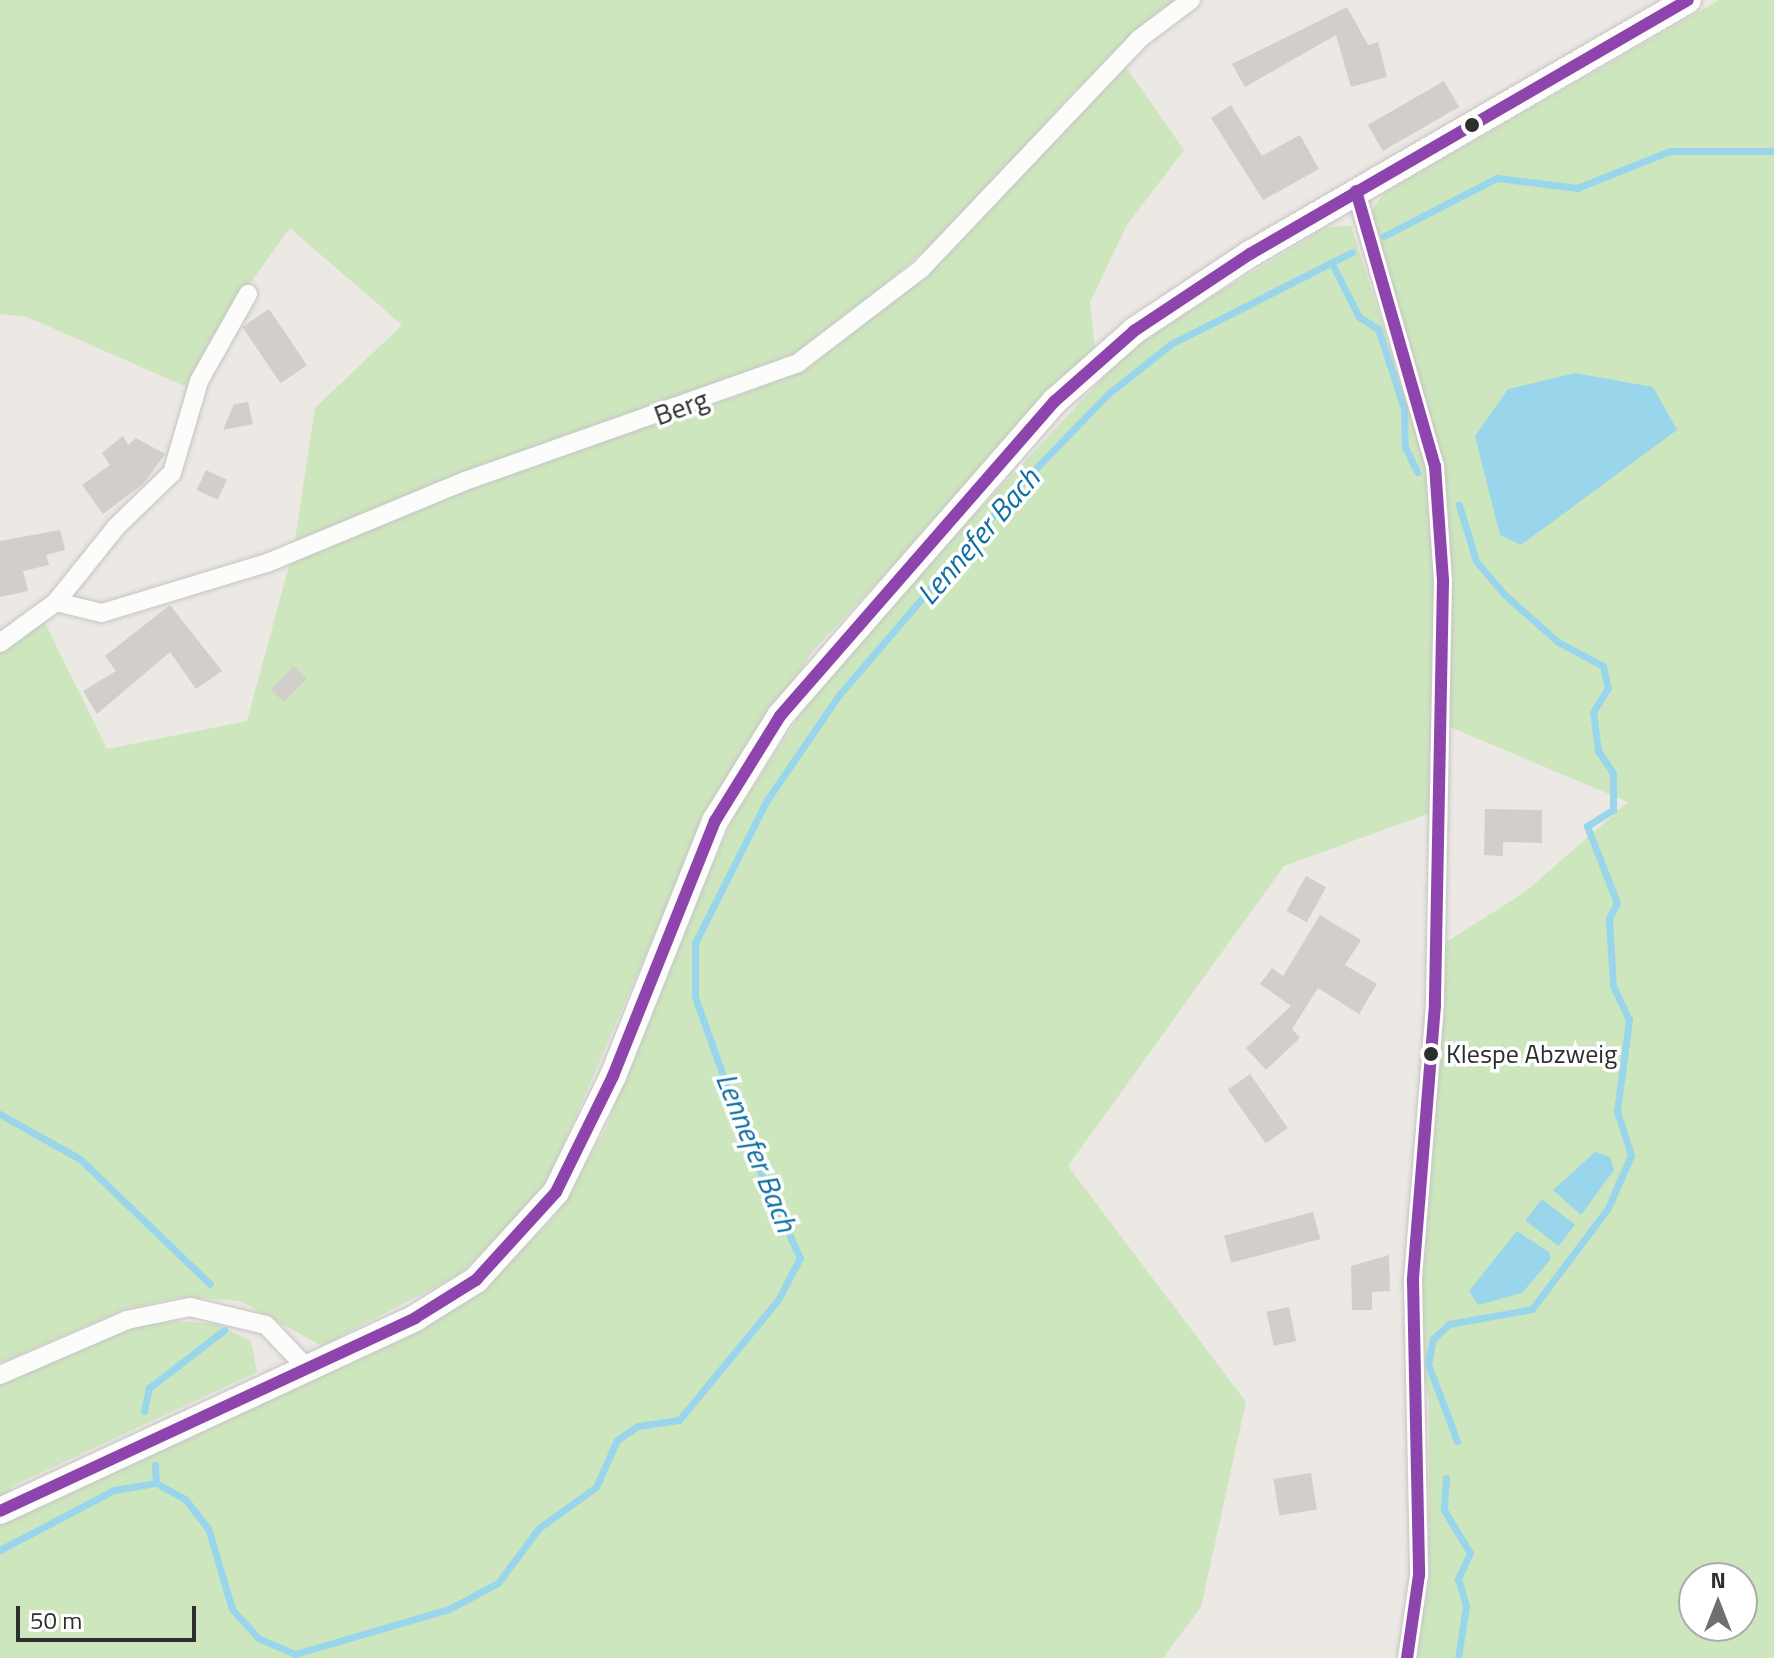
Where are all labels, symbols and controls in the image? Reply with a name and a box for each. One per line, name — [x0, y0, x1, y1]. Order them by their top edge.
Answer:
unlabelled marker — [1464, 117, 1480, 133]
street label: Berg — [649, 382, 713, 432]
water label: Lennefer Bach — [909, 461, 1047, 611]
place label: Klespe Abzweig — [1446, 1038, 1617, 1070]
marker: Klespe Abzweig — [1423, 1046, 1439, 1062]
water label: Lennefer Bach — [709, 1067, 805, 1237]
north arrow — [1678, 1562, 1758, 1642]
text: N — [1710, 1563, 1726, 1597]
scale bar — [20, 1590, 200, 1640]
text: 50 m — [30, 1602, 82, 1638]

